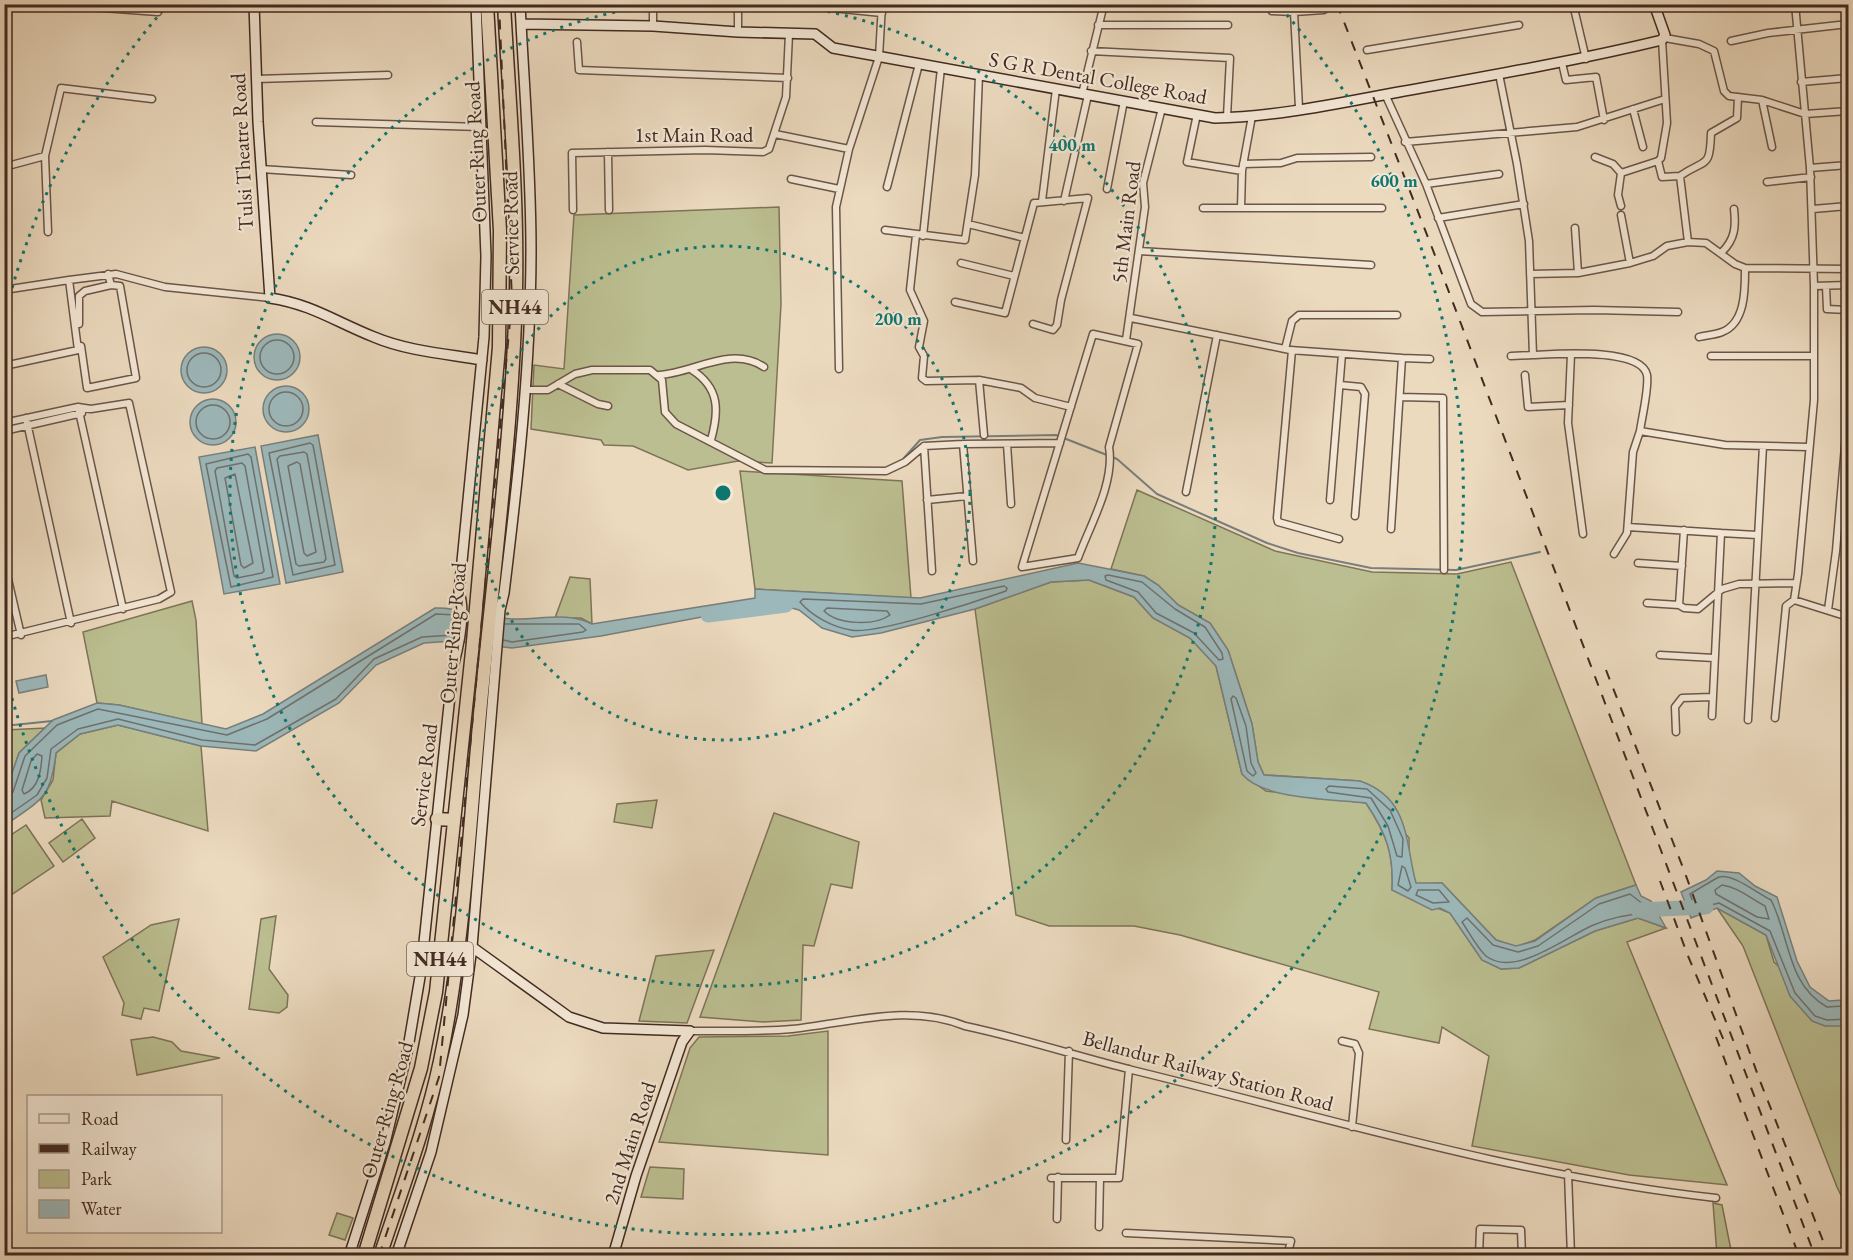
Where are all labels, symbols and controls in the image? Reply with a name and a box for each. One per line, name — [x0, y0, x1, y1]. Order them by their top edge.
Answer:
street label: S G R Dental College Road — [987, 45, 1209, 110]
street label: Tulsi Theatre Road — [224, 72, 259, 231]
street label: Outer Ring Road — [458, 80, 493, 223]
street label: 1st Main Road — [635, 121, 754, 148]
text: 400 m — [1048, 133, 1096, 156]
street label: 5th Main Road — [1105, 159, 1146, 285]
text: 600 m — [1370, 169, 1418, 192]
street label: Service Road — [496, 171, 525, 275]
road number: NH44 — [482, 290, 548, 324]
text: 200 m — [874, 307, 922, 330]
centre of rings — [713, 483, 733, 503]
street label: Outer Ring Road — [433, 561, 472, 705]
street label: Service Road — [404, 721, 443, 828]
road number: NH44 — [407, 942, 473, 976]
street label: Bellandur Railway Station Road — [1080, 1024, 1337, 1117]
street label: Outer Ring Road — [354, 1038, 419, 1182]
street label: 2nd Main Road — [597, 1078, 662, 1208]
legend — [27, 1095, 222, 1233]
text: Road — [81, 1107, 120, 1130]
text: Railway — [81, 1137, 137, 1160]
text: Park — [81, 1167, 112, 1190]
text: Water — [81, 1197, 122, 1220]

